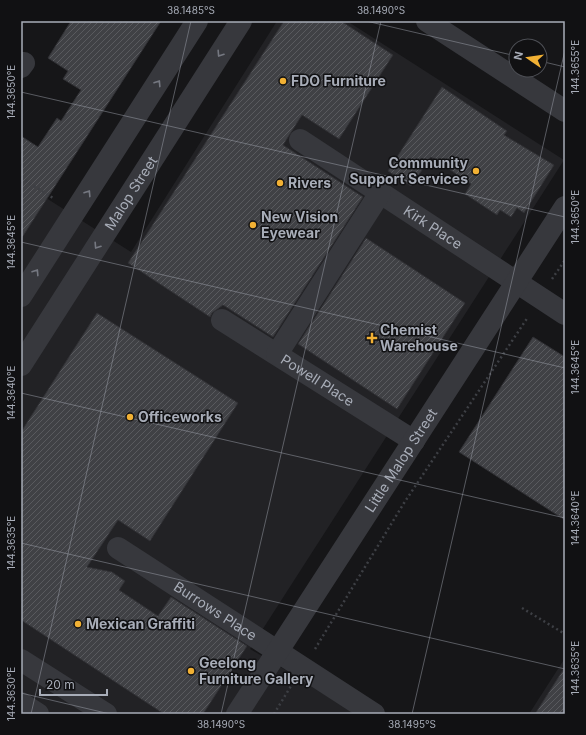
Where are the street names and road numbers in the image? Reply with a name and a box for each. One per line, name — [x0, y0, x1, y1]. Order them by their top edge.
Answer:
street label: Malop Street — [101, 152, 161, 233]
street label: Kirk Place — [401, 201, 466, 252]
street label: Powell Place — [278, 350, 358, 409]
street label: Little Malop Street — [361, 405, 441, 515]
street label: Burrows Place — [171, 578, 260, 644]

